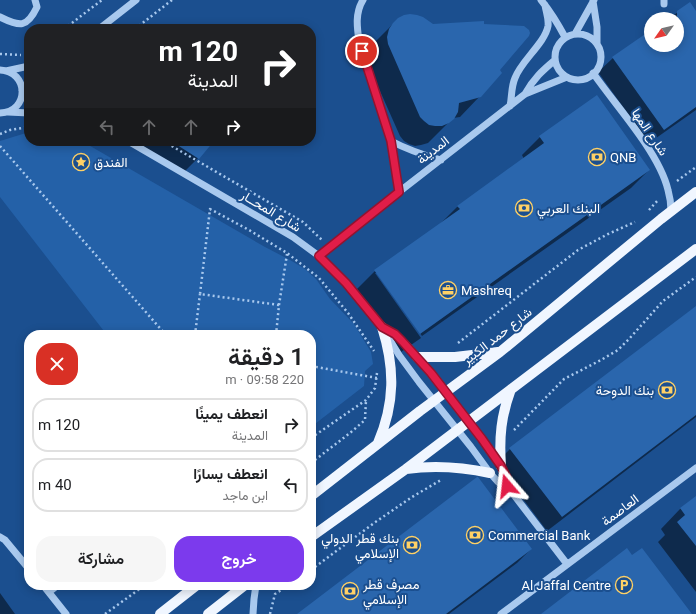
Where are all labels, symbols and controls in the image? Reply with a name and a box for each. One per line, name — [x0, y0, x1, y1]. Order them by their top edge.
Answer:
north arrow — [644, 12, 684, 52]
map controls — [644, 12, 684, 52]
pin — [345, 34, 379, 68]
text: 120 m — [159, 35, 238, 68]
icon: right — [252, 40, 304, 92]
icon: arrive — [351, 40, 373, 62]
text: المدينة — [188, 70, 238, 91]
street label: شارع المها — [627, 106, 671, 159]
icon: left — [96, 116, 118, 138]
icon: ahead — [138, 116, 160, 138]
icon: ahead — [180, 116, 202, 138]
icon: right — [222, 116, 244, 138]
street label: المدينة — [414, 133, 452, 167]
bank icon: QNB — [587, 147, 607, 167]
place label: QNB — [610, 150, 636, 165]
place icon: الفندق — [71, 152, 91, 172]
place label: الفندق — [94, 155, 128, 171]
street label: شارع المحــار — [236, 187, 304, 237]
bank icon: البنك العربي — [514, 198, 534, 218]
place label: البنك العربي — [537, 201, 600, 219]
office icon: Mashreq — [438, 280, 458, 300]
place label: Mashreq — [461, 283, 512, 298]
street label: شارع حمد الكبير — [459, 304, 536, 370]
button: close — [36, 343, 78, 385]
text: 1 دقيقة — [228, 343, 304, 371]
text: 220 m · 09:58 — [225, 372, 304, 387]
bank icon: بنك الدوحة — [657, 380, 677, 400]
place label: بنك الدوحة — [596, 383, 654, 399]
text: انعطف يمينًا — [195, 405, 268, 423]
icon: right — [280, 414, 302, 436]
text: 120 m — [38, 416, 80, 434]
text: المدينة — [232, 428, 268, 443]
text: انعطف يسارًا — [193, 465, 268, 483]
position arrow — [486, 465, 528, 507]
icon: left — [280, 474, 302, 496]
text: 40 m — [38, 476, 72, 494]
text: ابن ماجد — [223, 488, 268, 503]
street label: العاصمة — [598, 491, 642, 529]
bank icon: Commercial Bank — [465, 525, 485, 545]
place label: Commercial Bank — [488, 528, 591, 543]
place label: بنك قطر الدولي الإسلامي — [321, 531, 399, 564]
bank icon: بنك قطر الدولي الإسلامي — [402, 535, 422, 555]
button: مشاركة — [36, 536, 166, 582]
button: خروج — [174, 536, 304, 582]
parking icon: Al Jaffal Centre — [614, 575, 634, 595]
place label: مصرف قطر الإسلامي — [362, 577, 420, 610]
place label: Al Jaffal Centre — [521, 578, 611, 593]
bank icon: مصرف قطر الإسلامي — [340, 581, 360, 601]

